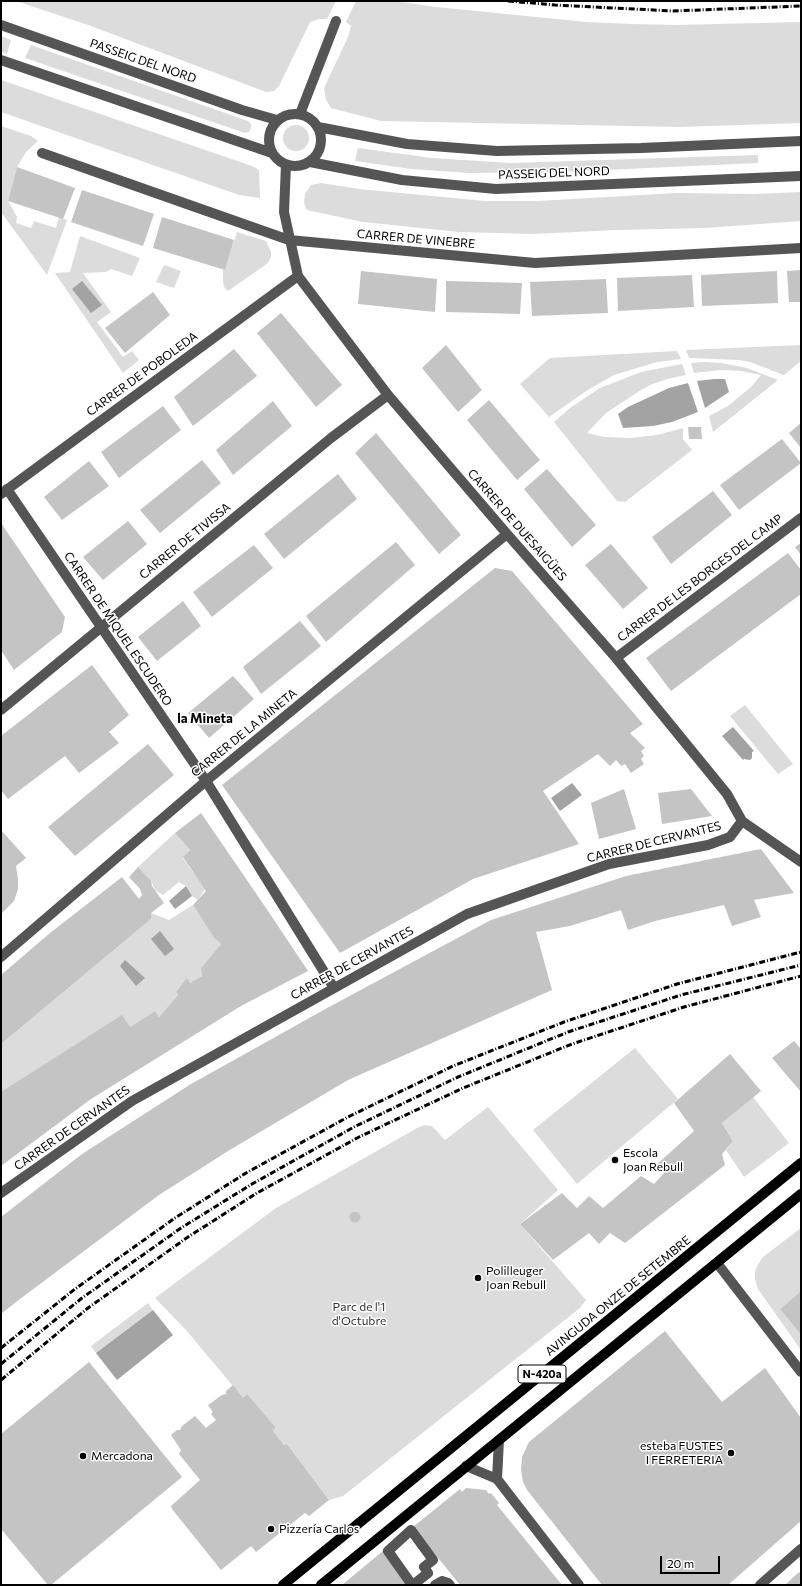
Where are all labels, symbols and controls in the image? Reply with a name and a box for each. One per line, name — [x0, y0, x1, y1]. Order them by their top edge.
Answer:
street label: PASSEIG DEL NORD — [88, 36, 198, 86]
street label: PASSEIG DEL NORD — [498, 164, 610, 182]
street label: CARRER DE VINEBRE — [356, 227, 476, 251]
street label: CARRER DE POBOLEDA — [84, 329, 200, 419]
street label: CARRER DE DUESAIGÜES — [465, 466, 569, 584]
street label: CARRER DE TIVISSA — [136, 500, 234, 582]
street label: CARRER DE LES BORGES DEL CAMP — [615, 511, 785, 645]
street label: CARRER DE MIQUEL ESCUDERO — [61, 549, 175, 709]
street label: CARRER DE LA MINETA — [188, 686, 300, 780]
district label: la Mineta — [177, 711, 233, 727]
street label: CARRER DE CERVANTES — [585, 818, 723, 866]
street label: CARRER DE CERVANTES — [288, 923, 416, 1003]
street label: CARRER DE CERVANTES — [11, 1083, 133, 1173]
place label: Escola Joan Rebull — [623, 1146, 683, 1174]
marker: Escola Joan Rebull — [610, 1155, 620, 1165]
street label: AVINGUDA ONZE DE SETEMBRE — [543, 1233, 693, 1359]
place label: Polilleuger Joan Rebull — [486, 1264, 546, 1292]
marker: Polilleuger Joan Rebull — [473, 1273, 483, 1283]
park label: Parc de l'1 d'Octubre — [332, 1300, 386, 1328]
road number: N-420a — [518, 1365, 566, 1383]
place label: esteba FUSTES I FERRETERIA — [640, 1439, 723, 1467]
marker: esteba FUSTES I FERRETERIA — [726, 1448, 736, 1458]
place label: Mercadona — [91, 1449, 153, 1463]
marker: Mercadona — [78, 1451, 88, 1461]
place label: Pizzería Carlos — [279, 1522, 359, 1536]
marker: Pizzería Carlos — [266, 1524, 276, 1534]
scale bar — [662, 1548, 722, 1574]
text: 20 m — [667, 1556, 694, 1570]

